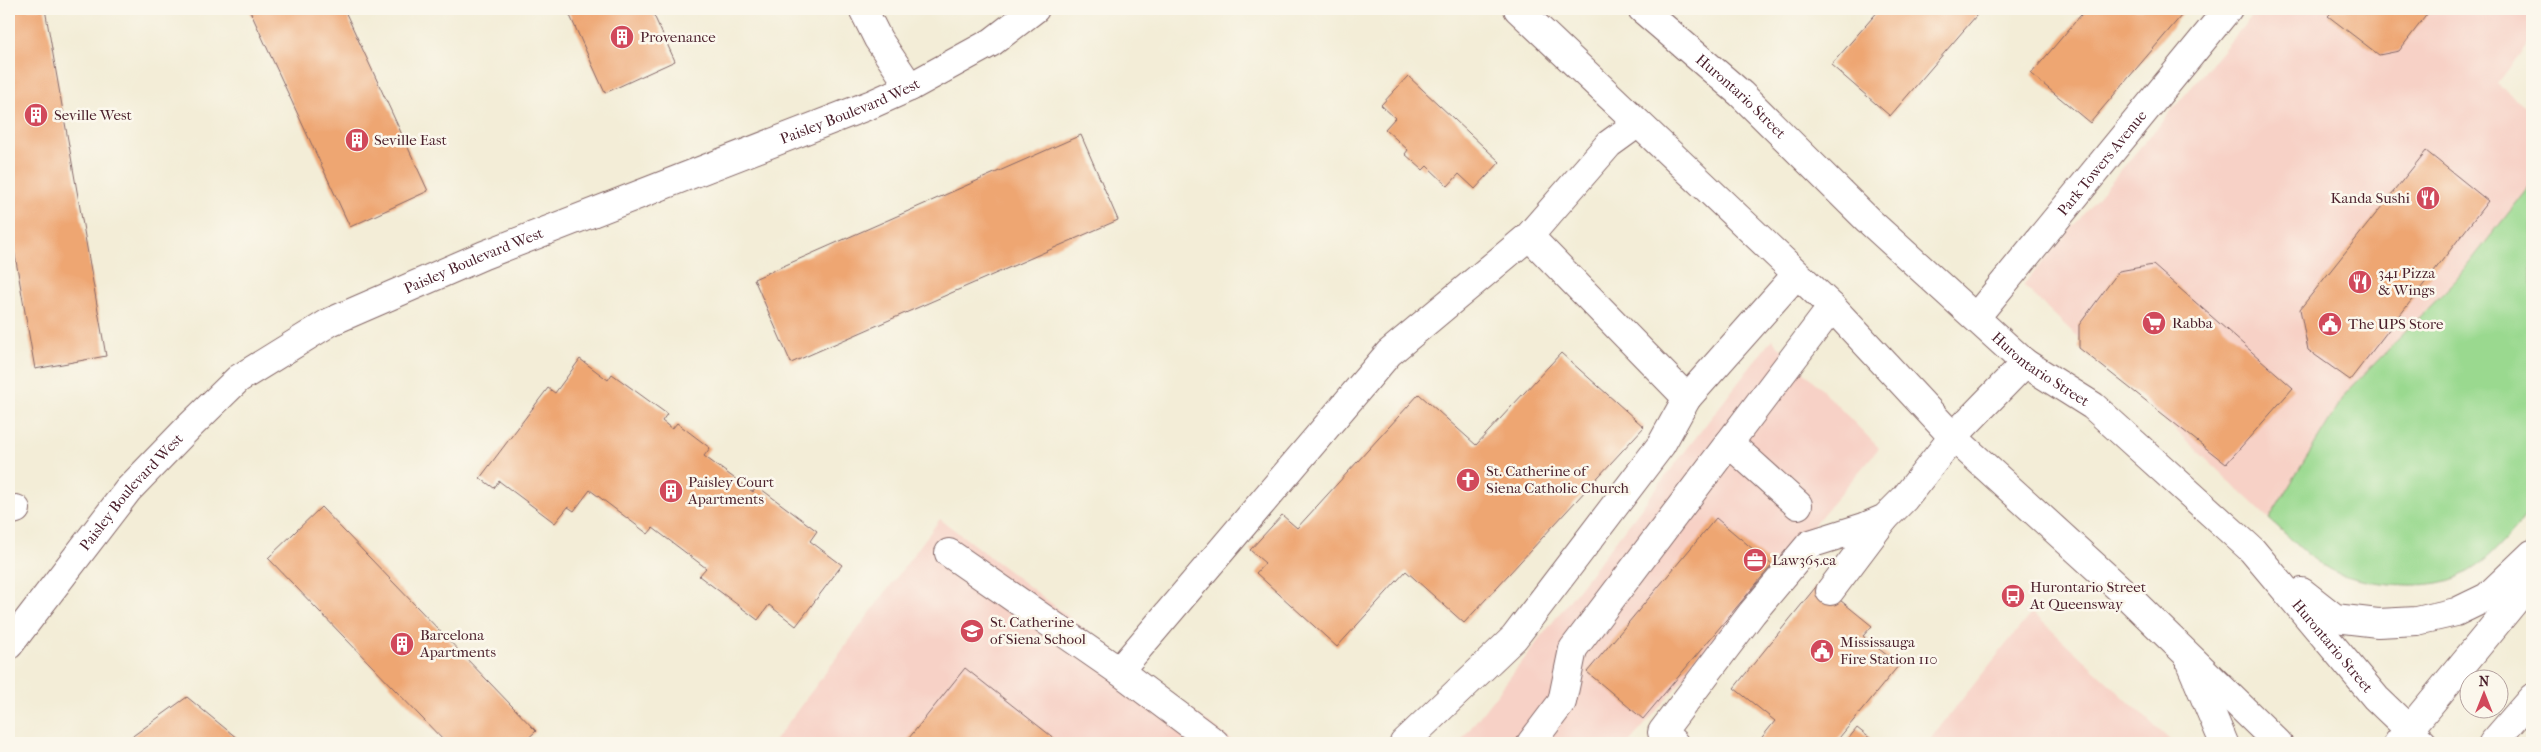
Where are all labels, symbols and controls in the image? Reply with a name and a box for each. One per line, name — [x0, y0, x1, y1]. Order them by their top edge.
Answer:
building icon: Provenance — [609, 24, 635, 50]
place label: Provenance — [640, 28, 716, 46]
street label: Hurontario Street — [1692, 50, 1790, 143]
street label: Paisley Boulevard West — [778, 74, 923, 148]
building icon: Seville West — [23, 102, 49, 128]
place label: Seville West — [54, 106, 132, 124]
street label: Park Towers Avenue — [2054, 106, 2151, 219]
building icon: Seville East — [344, 127, 370, 153]
place label: Seville East — [374, 131, 447, 149]
restaurant icon: Kanda Sushi — [2415, 185, 2441, 211]
place label: Kanda Sushi — [2331, 189, 2411, 207]
street label: Paisley Boulevard West — [401, 224, 546, 298]
place label: 341 Pizza & Wings — [2378, 264, 2436, 299]
restaurant icon: 341 Pizza & Wings — [2347, 269, 2373, 295]
supermarket icon: Rabba — [2141, 310, 2167, 336]
public building icon: The UPS Store — [2317, 311, 2343, 337]
place label: Rabba — [2172, 314, 2214, 332]
place label: The UPS Store — [2348, 315, 2444, 333]
street label: Hurontario Street — [1988, 328, 2093, 411]
street label: Paisley Boulevard West — [76, 429, 187, 554]
place label: St. Catherine of Siena Catholic Church — [1486, 462, 1630, 497]
church icon: St. Catherine of Siena Catholic Church — [1455, 467, 1481, 493]
place label: Paisley Court Apartments — [687, 473, 775, 508]
building icon: Paisley Court Apartments — [658, 478, 684, 504]
office icon: Law365.ca — [1742, 547, 1768, 573]
place label: Law365.ca — [1772, 551, 1837, 569]
place label: Hurontario Street At Queensway — [2029, 578, 2147, 613]
bus stop icon: Hurontario Street At Queensway — [2000, 583, 2026, 609]
street label: Hurontario Street — [2288, 596, 2377, 697]
place label: St. Catherine of Siena School — [990, 613, 1086, 648]
school or university icon: St. Catherine of Siena School — [959, 618, 985, 644]
place label: Barcelona Apartments — [419, 626, 496, 661]
building icon: Barcelona Apartments — [389, 631, 415, 657]
place label: Mississauga Fire Station 110 — [1840, 633, 1937, 668]
public building icon: Mississauga Fire Station 110 — [1809, 638, 1835, 664]
north arrow — [2458, 670, 2508, 720]
text: N — [2479, 673, 2490, 690]

